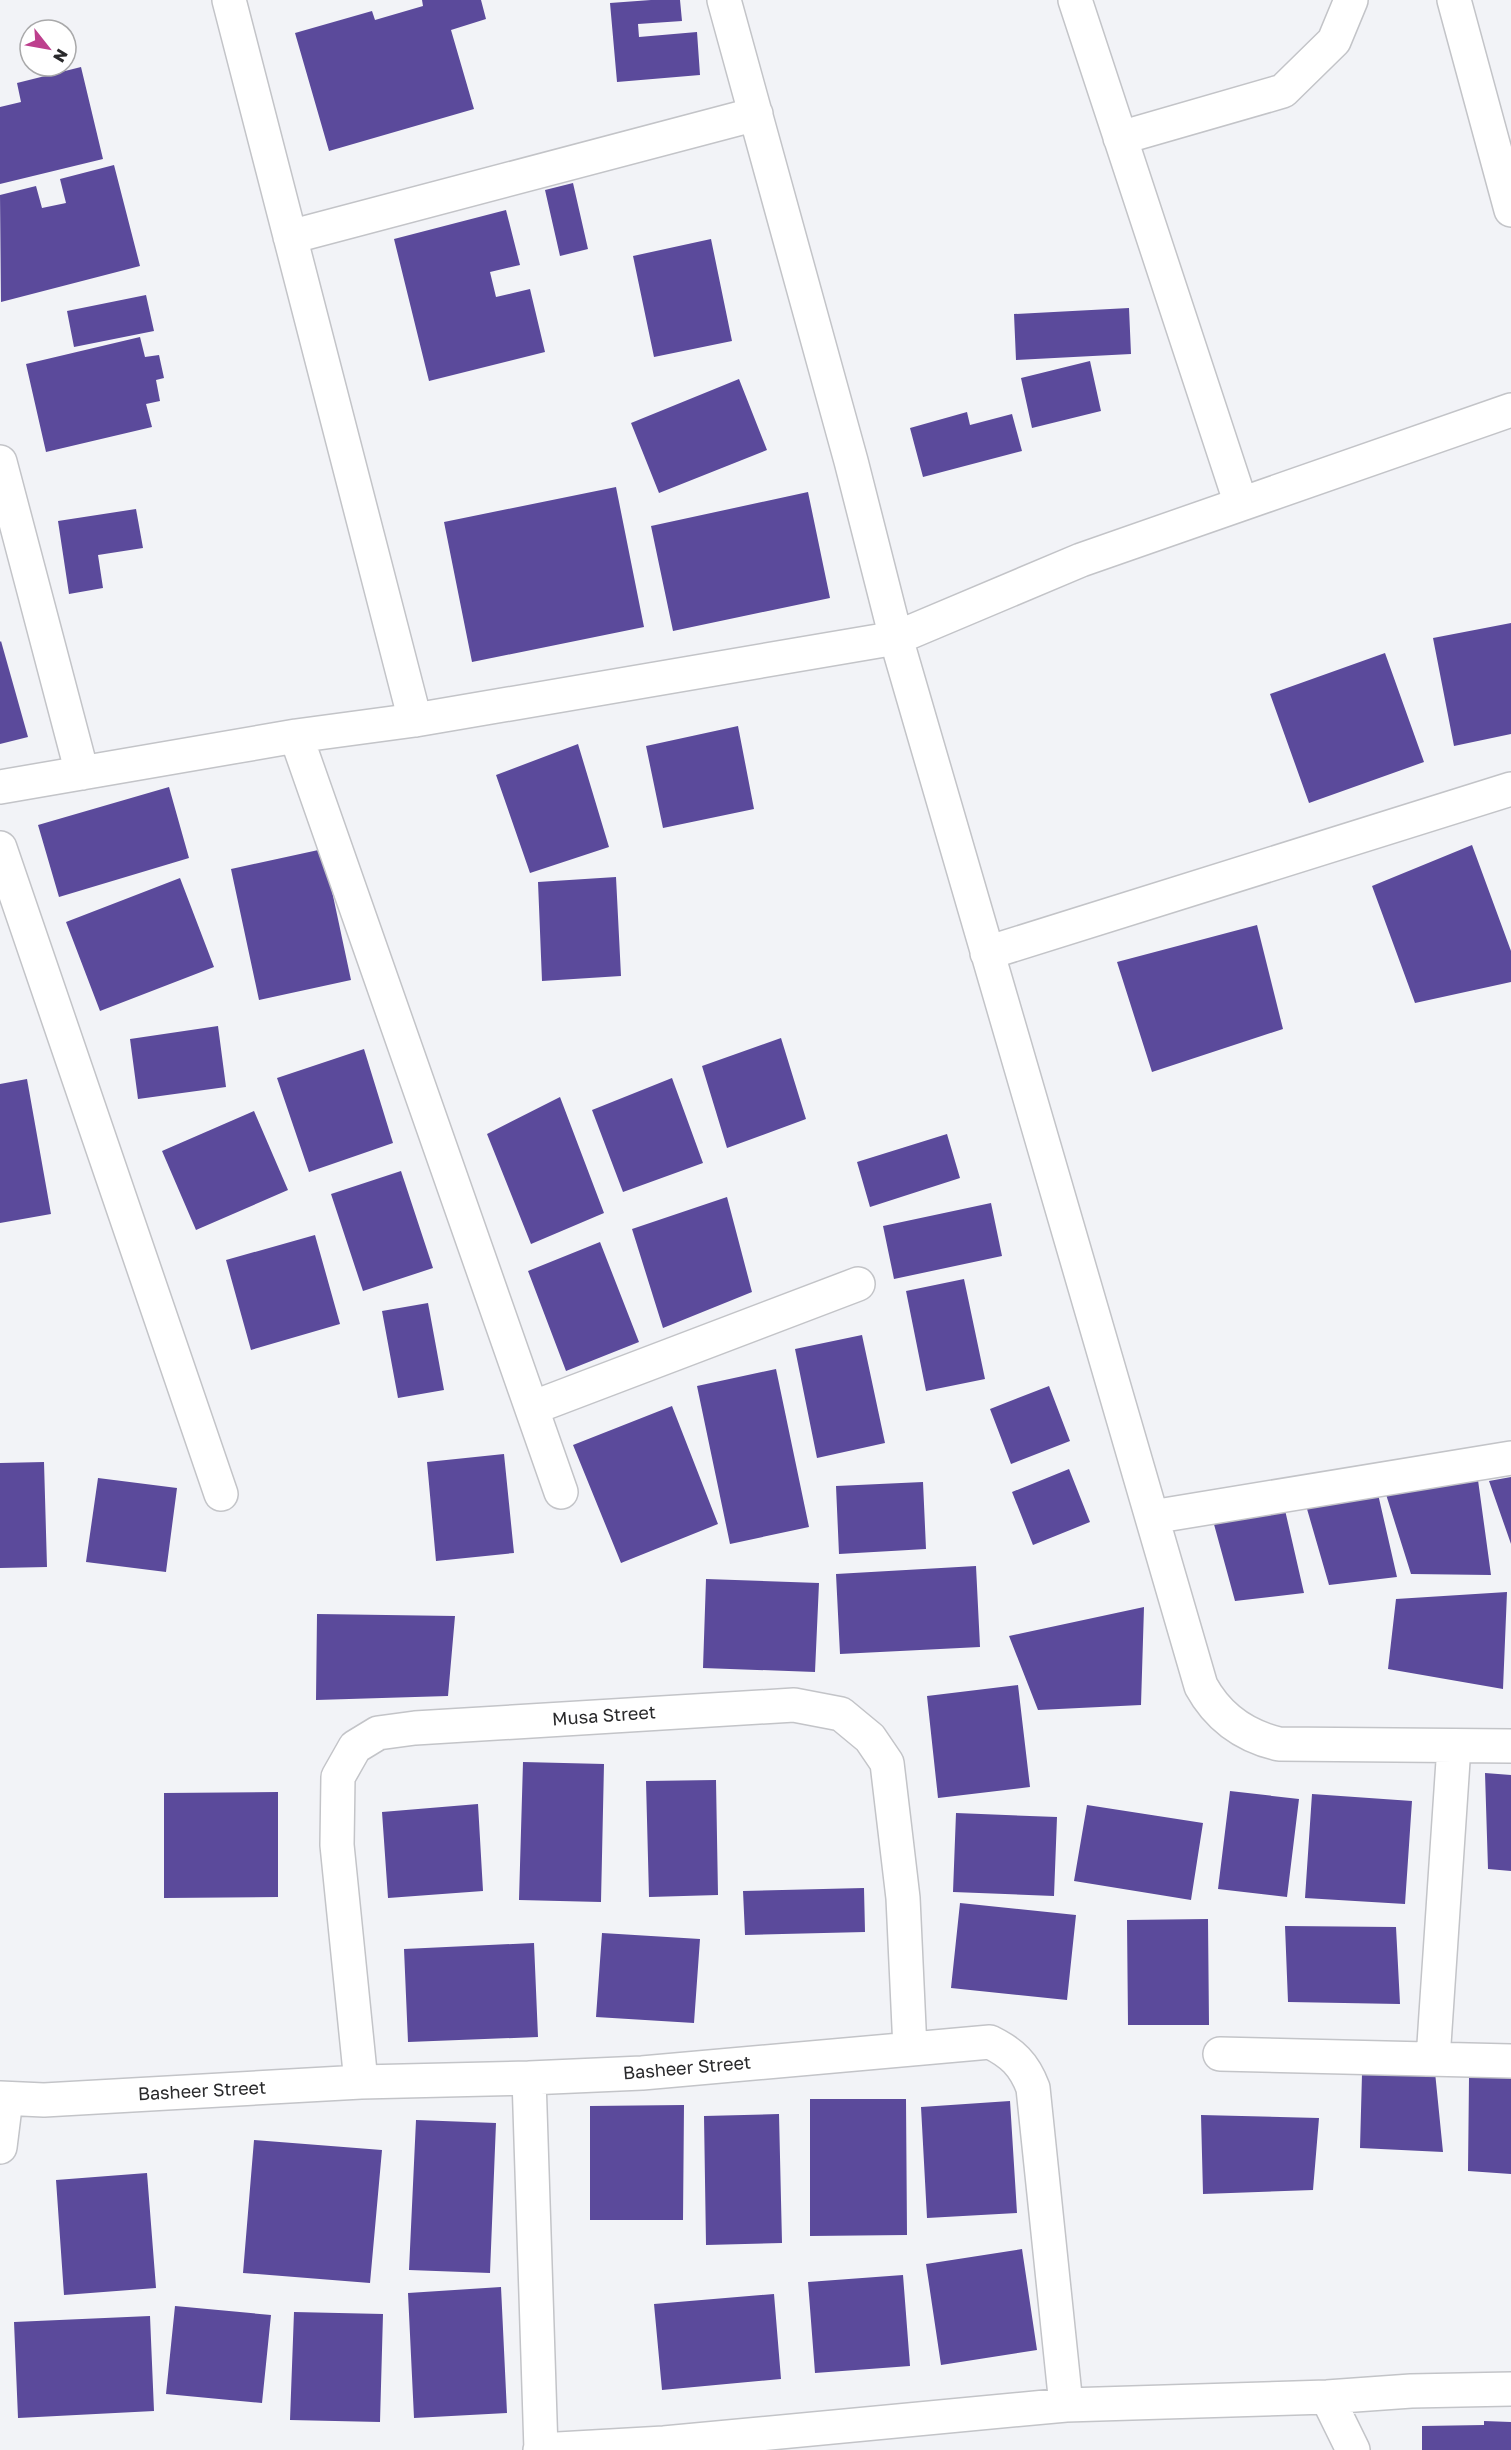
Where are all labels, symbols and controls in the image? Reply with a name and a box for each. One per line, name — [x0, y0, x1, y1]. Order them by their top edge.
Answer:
north arrow — [18, 18, 78, 78]
text: N — [49, 45, 73, 66]
street label: Musa Street — [551, 1700, 657, 1730]
street label: Basheer Street — [622, 2050, 752, 2084]
street label: Basheer Street — [137, 2076, 267, 2104]

